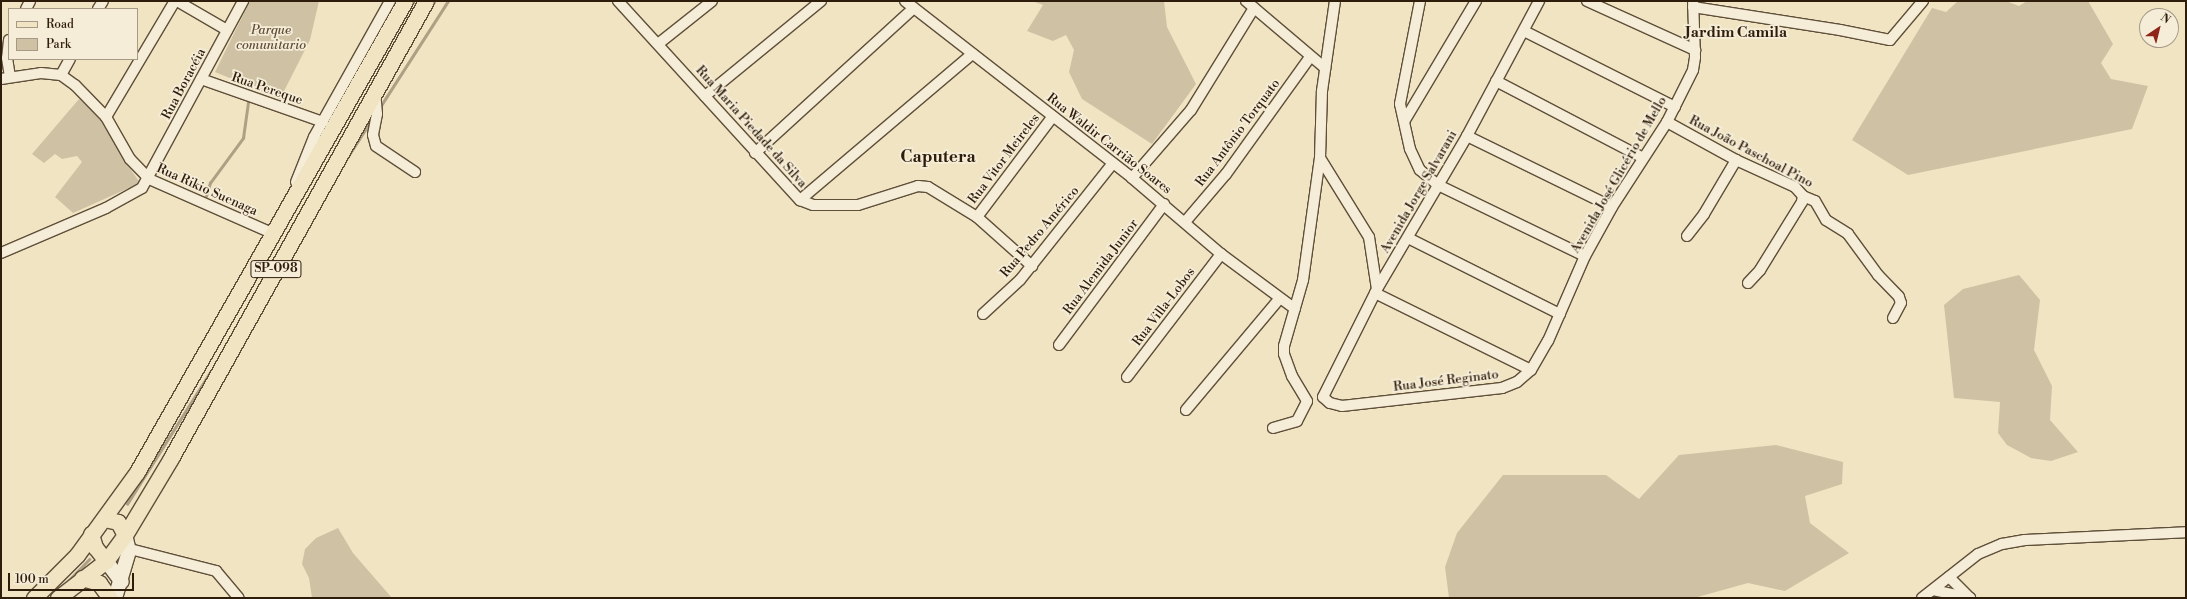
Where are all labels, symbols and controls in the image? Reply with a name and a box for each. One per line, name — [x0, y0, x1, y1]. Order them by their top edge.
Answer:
legend — [8, 8, 138, 60]
north arrow — [2139, 8, 2179, 48]
text: N — [2158, 11, 2173, 27]
text: Road — [46, 17, 74, 32]
park label: Parque comunitario — [236, 23, 306, 54]
district label: Jardim Camila — [1685, 24, 1787, 42]
text: Park — [46, 37, 71, 52]
street label: Rua Boracéia — [159, 46, 209, 122]
street label: Rua Maria Piedade da Silva — [692, 63, 810, 191]
street label: Rua Pereque — [229, 70, 305, 108]
street label: Rua Antônio Torquato — [1192, 76, 1284, 190]
street label: Rua Waldir Carrião Soares — [1043, 90, 1175, 198]
street label: Avenida José Glicério de Mello — [1568, 94, 1670, 256]
street label: Rua Vitor Meireles — [965, 111, 1043, 207]
street label: Rua João Paschoal Pino — [1686, 113, 1816, 191]
street label: Avenida Jorge Salvarani — [1377, 128, 1461, 256]
district label: Caputera — [900, 148, 976, 168]
street label: Rua Rikio Suenaga — [154, 161, 260, 219]
street label: Rua Pedro Américo — [997, 183, 1083, 281]
street label: Rua Alemida Junior — [1060, 216, 1142, 318]
road number: SP-098 — [250, 259, 302, 279]
street label: Rua Villa-Lobos — [1129, 265, 1199, 349]
street label: Rua José Reginato — [1392, 367, 1500, 395]
scale bar — [10, 565, 136, 591]
text: 100 m — [15, 572, 49, 587]

